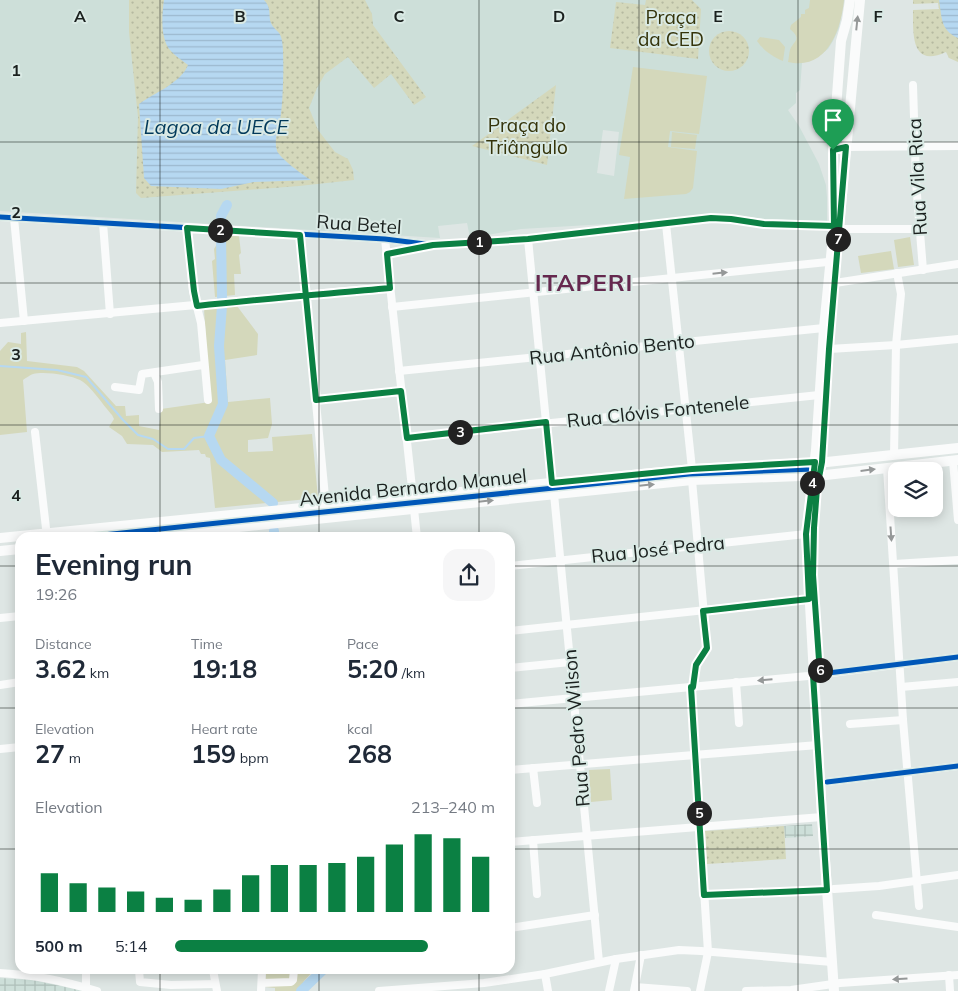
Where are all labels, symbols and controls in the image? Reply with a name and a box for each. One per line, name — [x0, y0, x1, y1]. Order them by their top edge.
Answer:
park label: Praça da CED — [638, 5, 704, 51]
text: A — [74, 6, 86, 26]
text: B — [234, 6, 246, 26]
text: C — [394, 6, 405, 26]
text: D — [553, 6, 565, 26]
text: E — [713, 6, 723, 26]
text: F — [873, 6, 883, 26]
one-way arrow — [854, 15, 862, 31]
text: 1 — [11, 60, 21, 80]
pin — [812, 99, 854, 150]
icon: arrive — [819, 106, 847, 134]
park label: Praça do Triângulo — [486, 113, 568, 159]
water label: Lagoa da UECE — [144, 114, 290, 139]
street label: Rua Vila Rica — [902, 118, 932, 236]
text: 2 — [11, 202, 21, 222]
street label: Rua Betel — [316, 209, 402, 239]
pin: 2 — [208, 218, 232, 242]
text: 2 — [216, 221, 225, 239]
pin: 7 — [826, 226, 850, 252]
pin: 1 — [466, 230, 492, 254]
text: 7 — [834, 230, 843, 248]
text: 1 — [475, 233, 484, 251]
district label: ITAPERI — [535, 267, 633, 297]
one-way arrow — [712, 269, 728, 277]
street label: Rua Antônio Bento — [528, 328, 696, 370]
text: 3 — [11, 344, 21, 364]
street label: Rua Clóvis Fontenele — [566, 389, 750, 433]
pin: 3 — [448, 420, 472, 444]
text: 3 — [456, 423, 465, 441]
map controls — [888, 462, 943, 517]
button: layers — [888, 462, 943, 517]
street label: Avenida Bernardo Manuel — [298, 463, 528, 511]
one-way arrow — [860, 466, 876, 474]
pin: 4 — [800, 470, 824, 496]
text: 4 — [808, 474, 817, 492]
one-way arrow — [640, 481, 656, 489]
text: 4 — [11, 485, 21, 505]
one-way arrow — [478, 497, 494, 505]
one-way arrow — [888, 526, 896, 542]
street label: Rua José Pedra — [590, 530, 726, 568]
text: Evening run — [35, 547, 192, 582]
button: share — [443, 549, 495, 601]
text: 19:26 — [35, 584, 77, 604]
text: Distance — [35, 635, 92, 653]
text: Time — [191, 635, 223, 653]
text: Pace — [347, 635, 379, 653]
street label: Rua Pedro Wilson — [557, 648, 595, 808]
text: 3.62 — [35, 653, 86, 684]
text: 19:18 — [191, 653, 257, 684]
text: 5:20 — [347, 653, 398, 684]
pin: 6 — [808, 658, 832, 682]
text: 6 — [816, 661, 825, 679]
text: km — [86, 664, 109, 682]
text: /km — [398, 664, 425, 682]
one-way arrow — [757, 676, 773, 684]
text: Elevation — [35, 720, 94, 738]
text: Heart rate — [191, 720, 258, 738]
text: kcal — [347, 720, 373, 738]
text: 27 — [35, 738, 65, 769]
text: 159 — [191, 738, 236, 769]
text: 268 — [347, 738, 392, 769]
text: m — [65, 749, 81, 767]
text: bpm — [236, 749, 269, 767]
text: Elevation — [35, 797, 103, 817]
text: 213–240 m — [411, 797, 495, 817]
pin: 5 — [686, 800, 712, 826]
text: 5 — [695, 804, 704, 822]
text: 500 m — [35, 936, 83, 956]
text: 5:14 — [115, 936, 147, 956]
one-way arrow — [892, 975, 908, 983]

